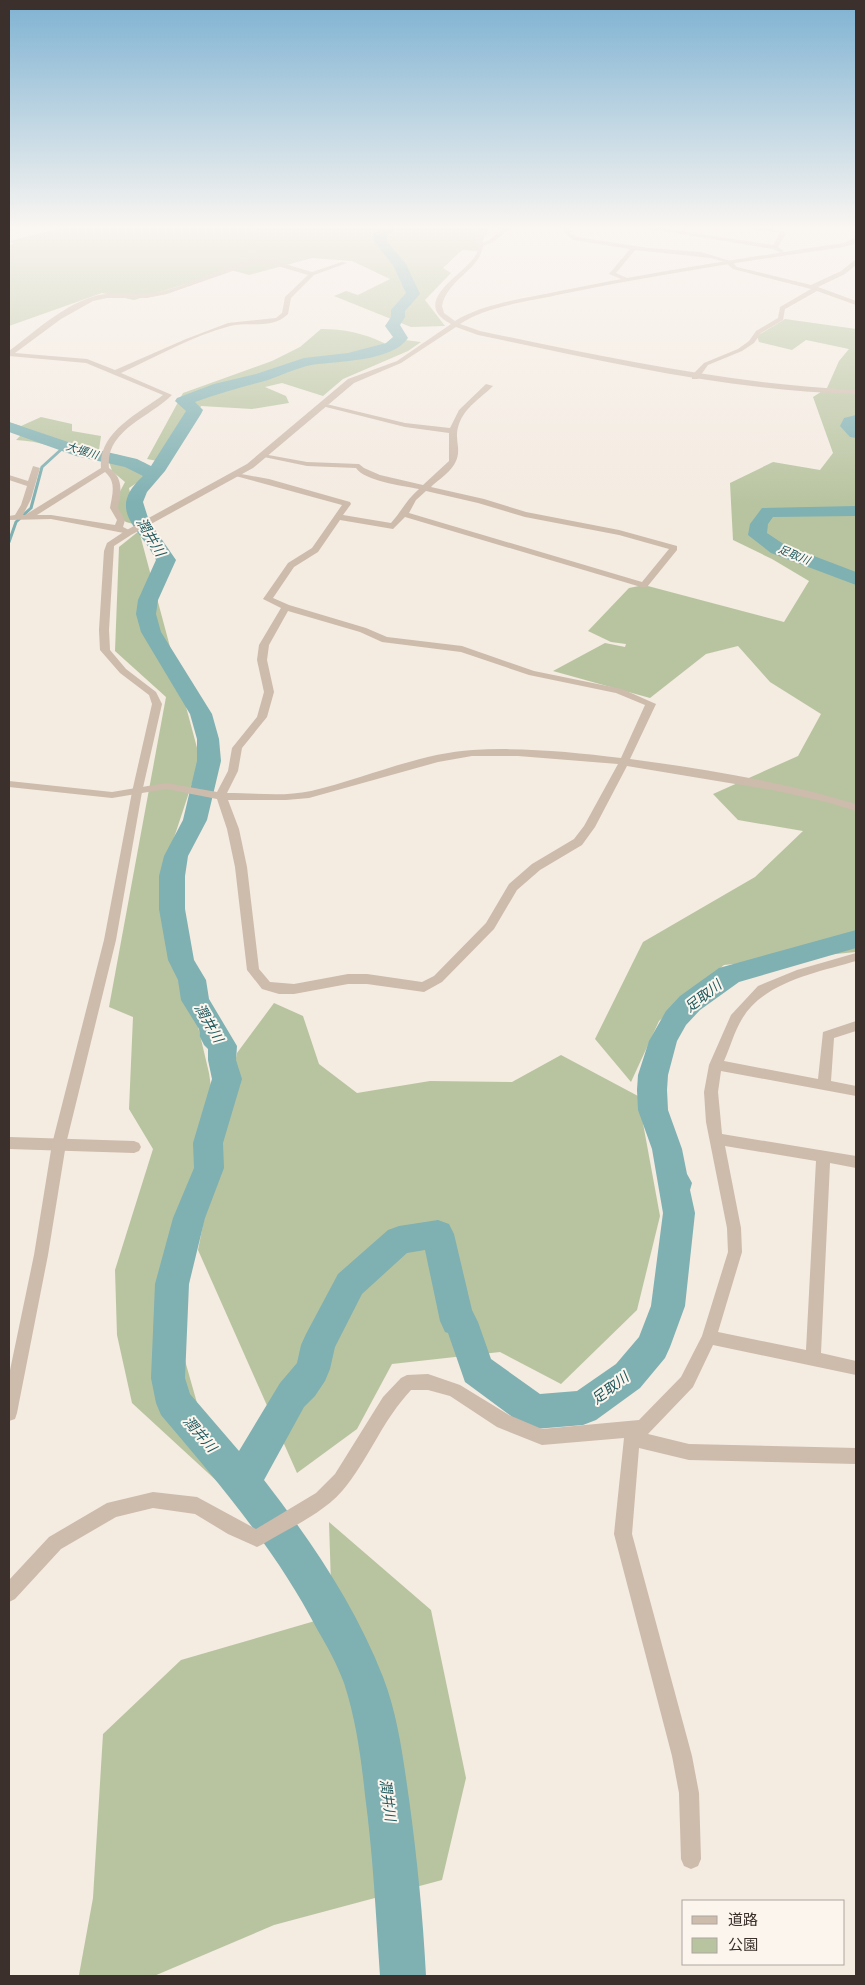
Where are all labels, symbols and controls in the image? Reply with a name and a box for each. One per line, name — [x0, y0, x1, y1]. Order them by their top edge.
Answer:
water label: 大堰川 — [64, 440, 101, 462]
water label: 潤井川 — [133, 515, 170, 561]
water label: 足取川 — [776, 543, 813, 568]
water label: 足取川 — [682, 976, 726, 1015]
water label: 潤井川 — [192, 1001, 227, 1047]
water label: 足取川 — [588, 1368, 633, 1407]
water label: 潤井川 — [180, 1413, 221, 1457]
water label: 潤井川 — [377, 1778, 399, 1824]
legend — [682, 1900, 845, 1965]
text: 道路 — [728, 1911, 758, 1929]
text: 公園 — [728, 1936, 758, 1954]

